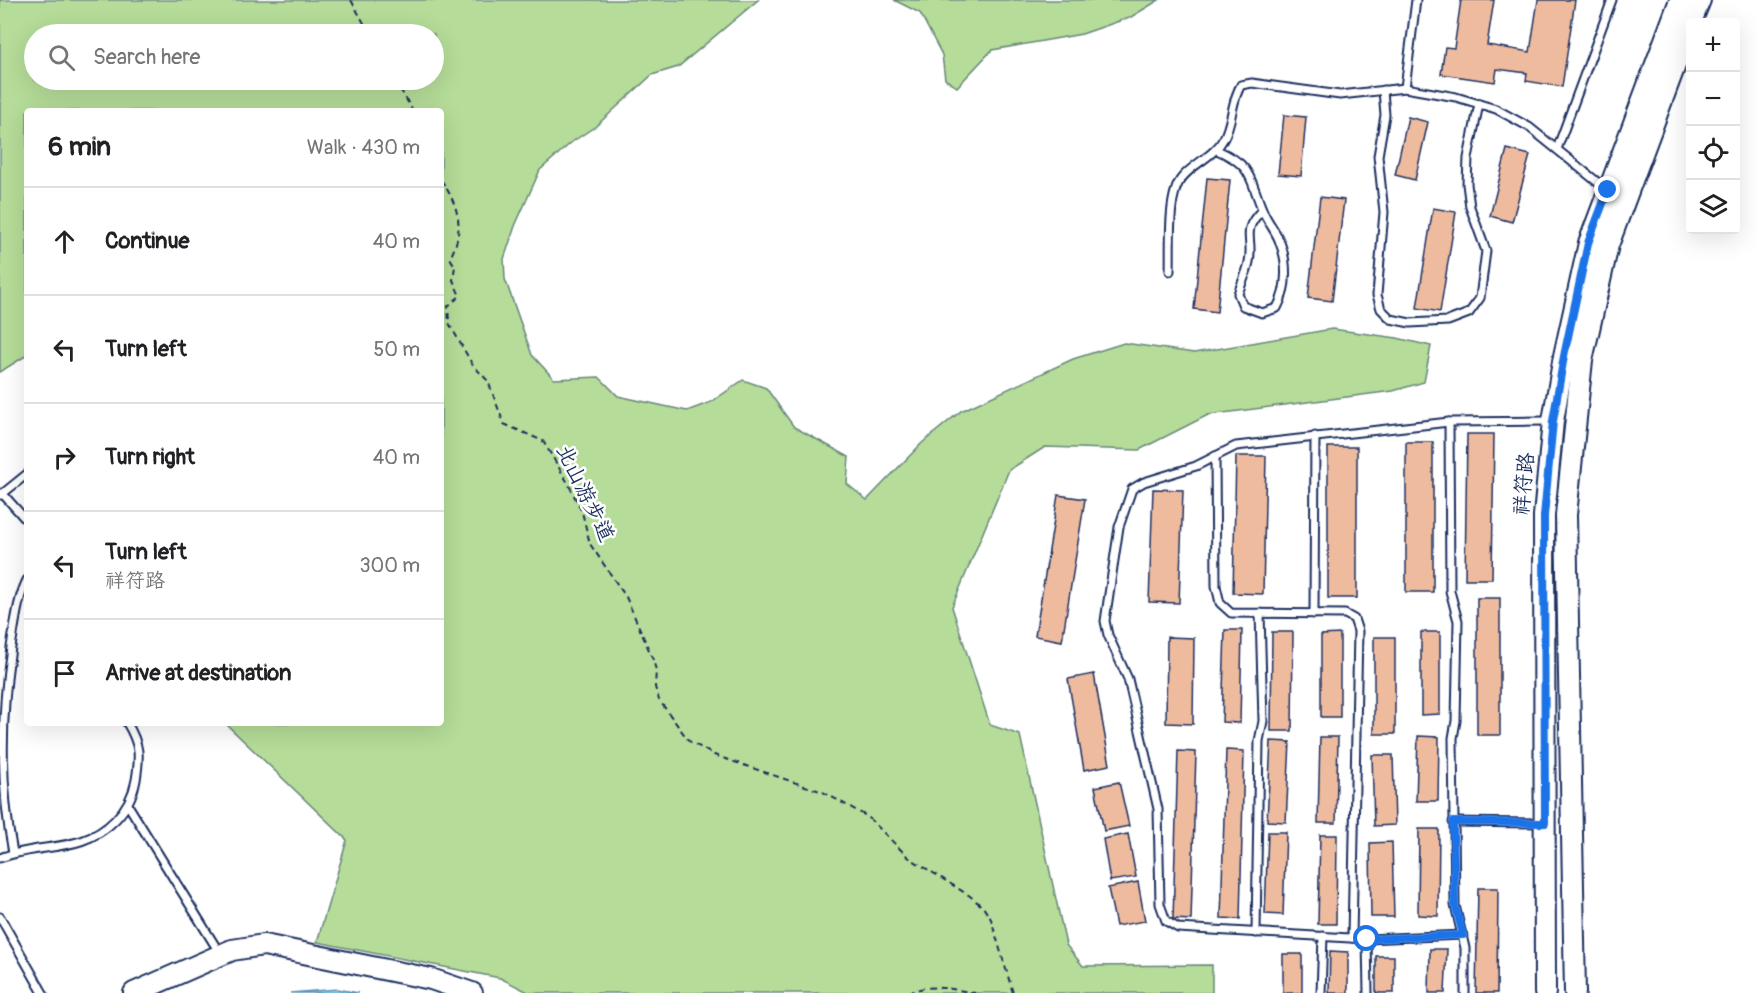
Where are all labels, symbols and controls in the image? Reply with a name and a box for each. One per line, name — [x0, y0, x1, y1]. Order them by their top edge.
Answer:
map controls — [1686, 18, 1740, 234]
button: + — [1686, 18, 1740, 72]
search box — [24, 24, 444, 90]
icon: search — [45, 41, 78, 74]
text: Search here — [93, 43, 200, 71]
button: − — [1686, 72, 1740, 126]
button: locate — [1686, 126, 1740, 180]
text: 6 min — [48, 131, 111, 163]
text: Walk · 430 m — [307, 135, 420, 160]
route end — [1594, 176, 1620, 202]
button: layers — [1686, 180, 1740, 234]
icon: ahead — [48, 225, 81, 258]
text: Continue — [105, 227, 189, 255]
text: 40 m — [373, 229, 420, 254]
icon: left — [48, 333, 81, 366]
text: Turn left — [105, 335, 187, 363]
text: 50 m — [373, 337, 420, 362]
street label: 北山游步道 — [550, 440, 620, 546]
icon: right — [48, 441, 81, 474]
text: Turn right — [105, 443, 195, 471]
text: 40 m — [373, 445, 420, 470]
street label: 祥符路 — [1508, 451, 1540, 517]
text: Turn left — [105, 538, 187, 566]
icon: left — [48, 549, 81, 582]
text: 300 m — [359, 553, 420, 578]
text: 祥符路 — [105, 568, 165, 593]
icon: arrive — [48, 657, 81, 690]
text: Arrive at destination — [105, 659, 291, 687]
route start — [1353, 925, 1379, 951]

